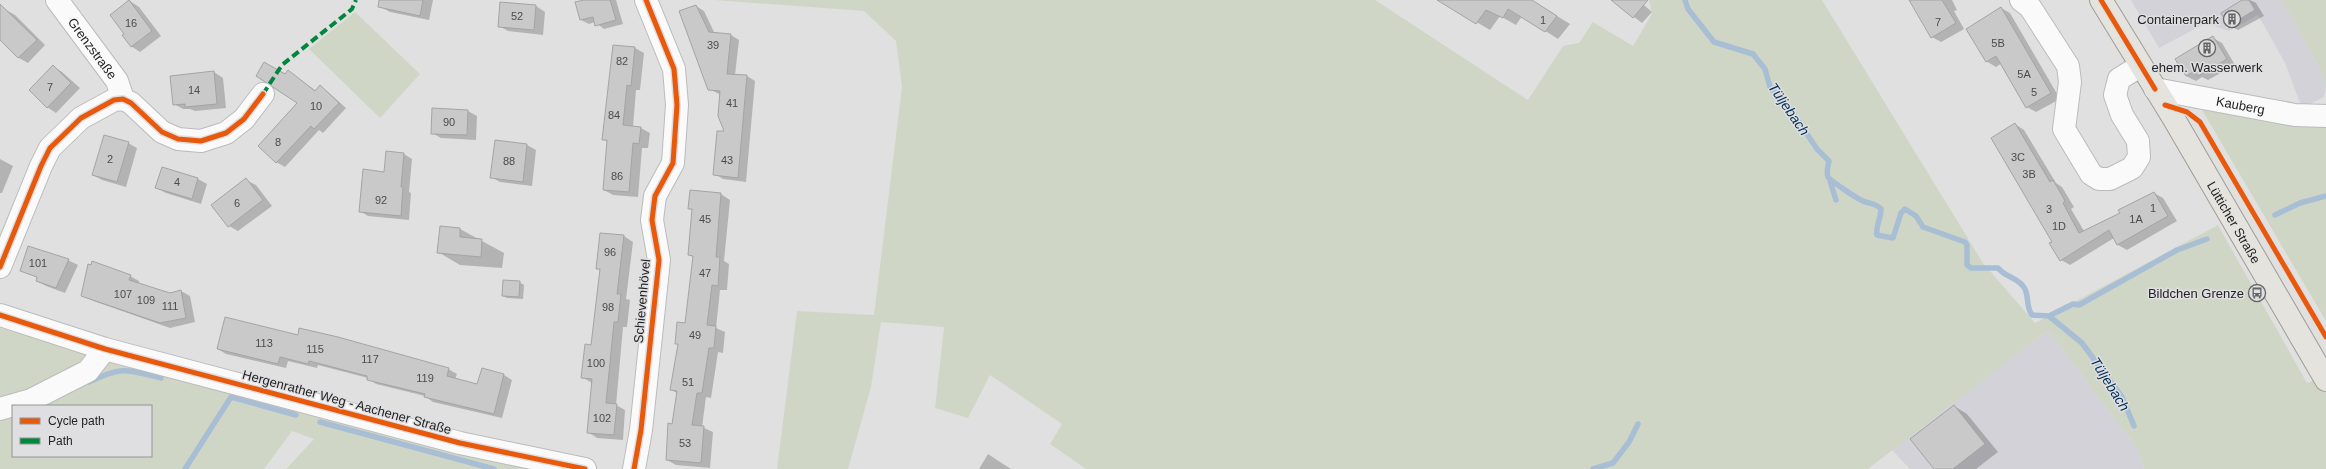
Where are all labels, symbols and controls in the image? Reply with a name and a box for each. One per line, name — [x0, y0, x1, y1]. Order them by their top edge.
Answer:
building icon: Containerpark — [2222, 9, 2242, 29]
house number: 52 — [511, 10, 523, 22]
place label: Containerpark — [2137, 12, 2220, 27]
house number: 1 — [1540, 14, 1546, 26]
street label: Grenzstraße — [65, 15, 120, 82]
house number: 7 — [1935, 16, 1941, 28]
house number: 16 — [125, 17, 137, 29]
house number: 5B — [1991, 37, 2005, 49]
building icon: ehem. Wasserwerk — [2197, 38, 2217, 58]
house number: 39 — [707, 39, 719, 51]
house number: 82 — [616, 55, 628, 67]
place label: ehem. Wasserwerk — [2152, 60, 2263, 75]
house number: 5A — [2017, 68, 2031, 80]
water label: Tüljebach — [1765, 80, 1813, 139]
house number: 7 — [47, 81, 53, 93]
house number: 14 — [188, 84, 200, 96]
house number: 5 — [2031, 86, 2037, 98]
street label: Kauberg — [2215, 93, 2266, 117]
house number: 41 — [726, 97, 738, 109]
house number: 10 — [310, 100, 322, 112]
house number: 84 — [608, 109, 620, 121]
house number: 90 — [443, 116, 455, 128]
house number: 8 — [275, 136, 281, 148]
house number: 3C — [2011, 151, 2025, 163]
house number: 2 — [107, 153, 113, 165]
house number: 43 — [721, 154, 733, 166]
house number: 88 — [503, 155, 515, 167]
house number: 3B — [2022, 168, 2036, 180]
house number: 86 — [611, 170, 623, 182]
house number: 4 — [174, 176, 180, 188]
street label: Lütticher Straße — [2204, 178, 2264, 266]
house number: 92 — [375, 194, 387, 206]
house number: 6 — [234, 197, 240, 209]
house number: 1 — [2150, 202, 2156, 214]
house number: 3 — [2046, 203, 2052, 215]
house number: 45 — [699, 213, 711, 225]
house number: 1A — [2129, 213, 2143, 225]
house number: 1D — [2052, 220, 2066, 232]
house number: 96 — [604, 246, 616, 258]
house number: 101 — [29, 257, 47, 269]
street label: Schievenhövel — [631, 258, 653, 344]
house number: 47 — [699, 267, 711, 279]
bus stop icon: Bildchen Grenze — [2247, 283, 2267, 303]
place label: Bildchen Grenze — [2148, 286, 2244, 301]
house number: 107 — [114, 288, 132, 300]
house number: 109 — [137, 294, 155, 306]
house number: 111 — [162, 300, 178, 312]
house number: 98 — [602, 301, 614, 313]
house number: 49 — [689, 329, 701, 341]
house number: 113 — [255, 337, 273, 349]
house number: 115 — [306, 343, 324, 355]
house number: 117 — [361, 353, 379, 365]
water label: Tüljebach — [2087, 354, 2133, 414]
house number: 100 — [587, 357, 605, 369]
street label: Hergenrather Weg - Aachener Straße — [241, 367, 453, 437]
house number: 119 — [416, 372, 434, 384]
house number: 51 — [682, 376, 694, 388]
legend — [12, 405, 152, 457]
house number: 102 — [593, 412, 611, 424]
text: Cycle path — [48, 414, 105, 428]
text: Path — [48, 434, 73, 448]
house number: 53 — [679, 437, 691, 449]

